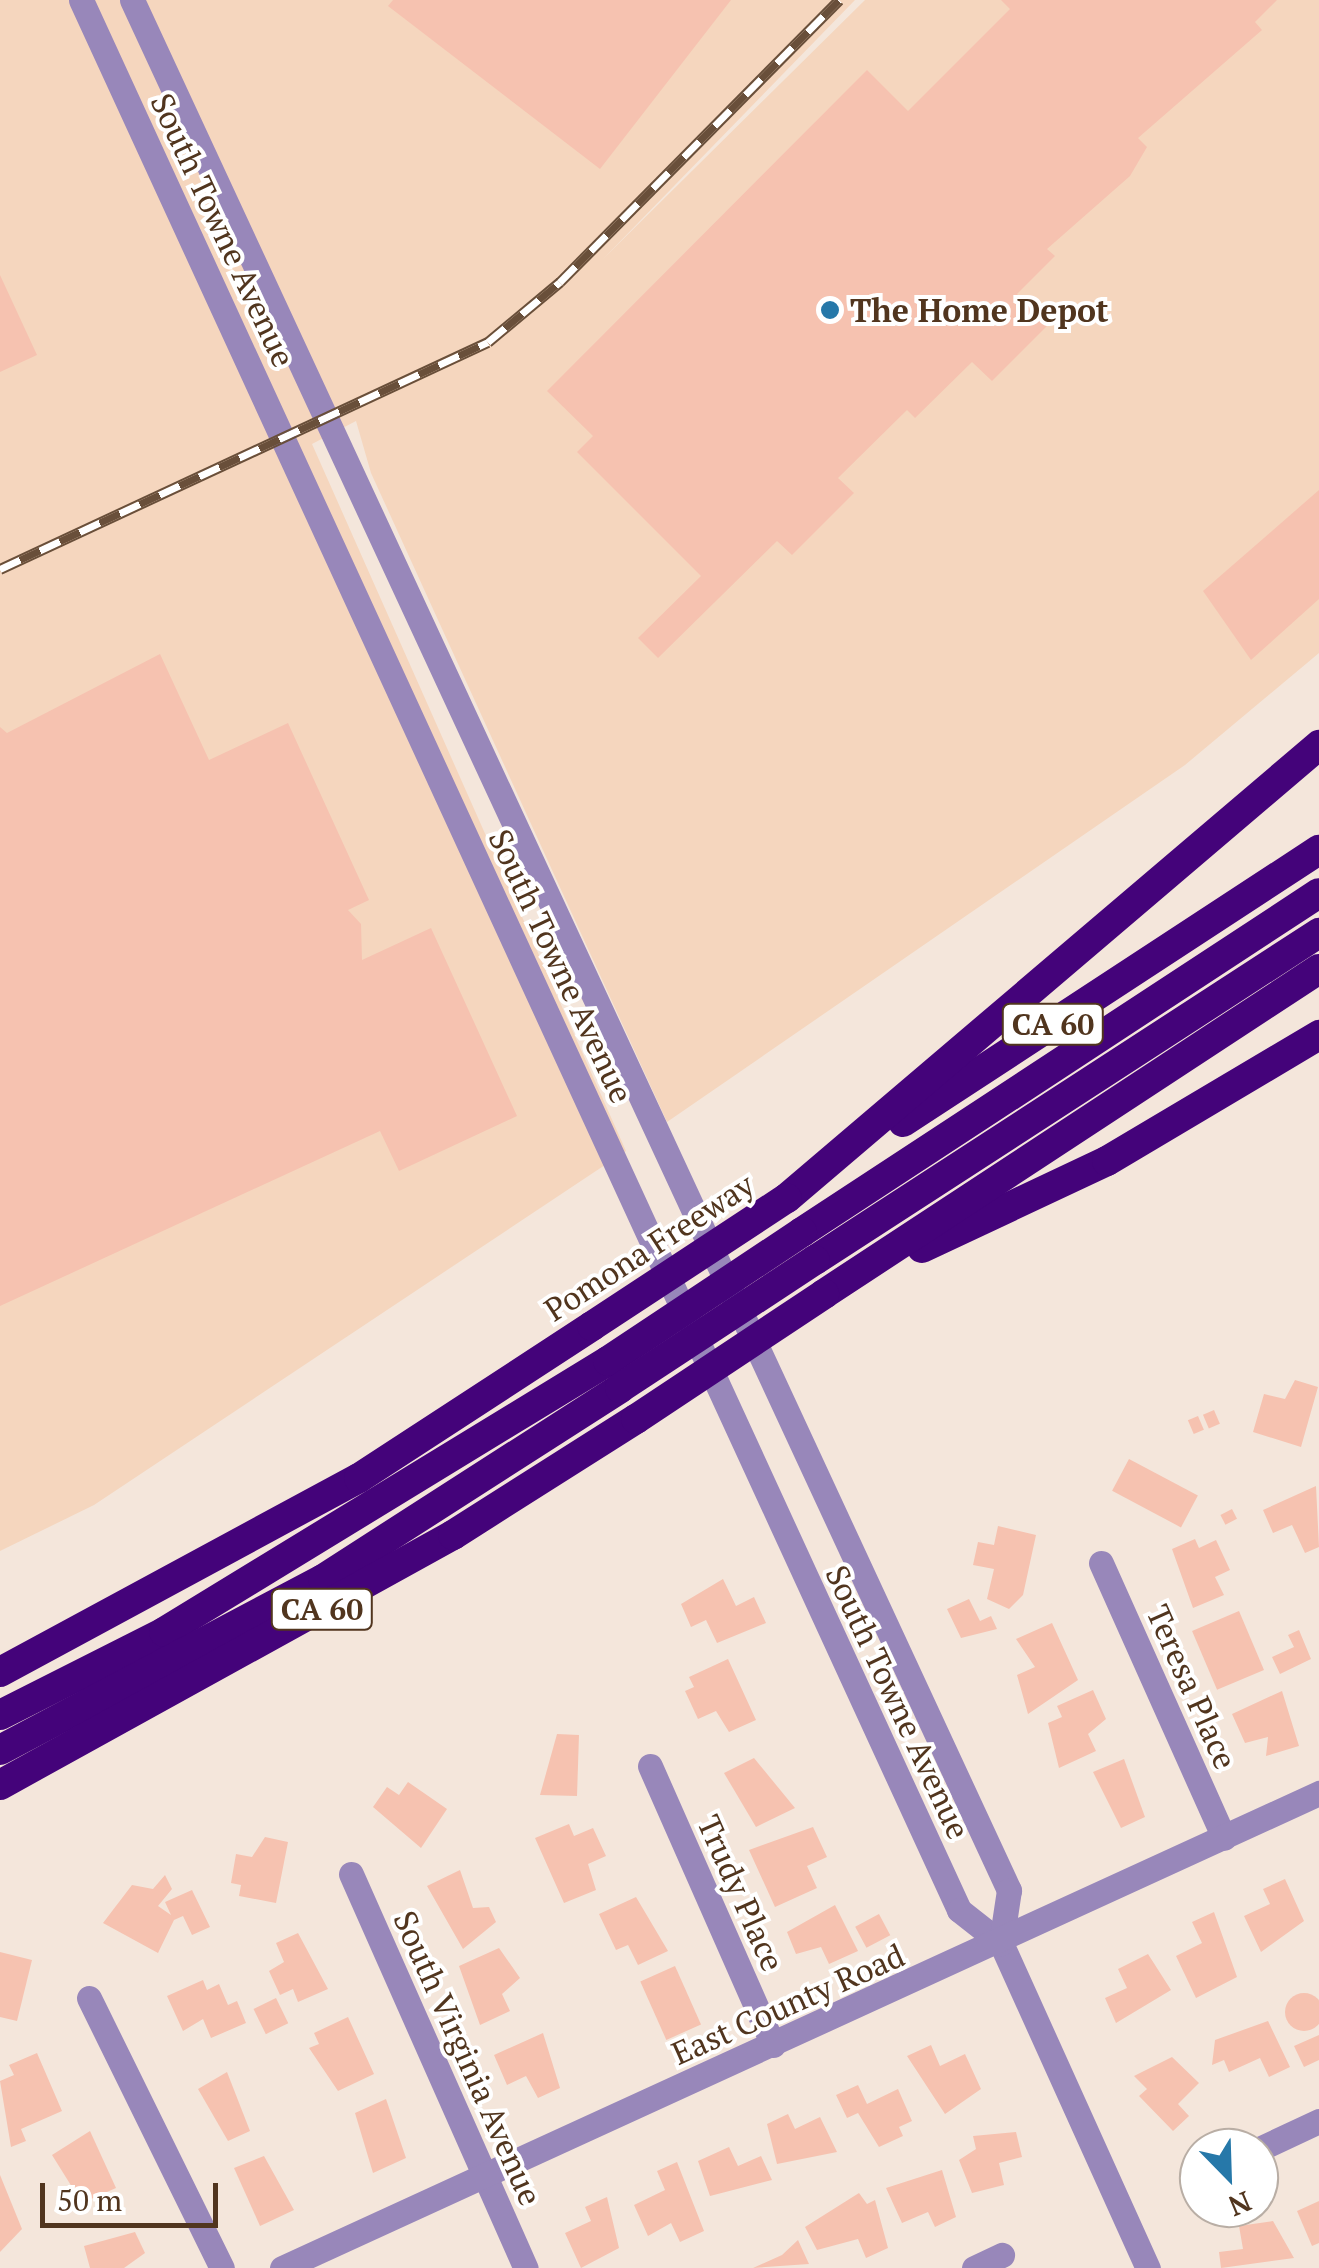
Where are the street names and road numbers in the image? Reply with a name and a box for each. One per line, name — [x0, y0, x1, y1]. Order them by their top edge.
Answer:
street label: South Towne Avenue — [143, 87, 303, 373]
street label: South Towne Avenue — [481, 823, 641, 1109]
road number: CA 60 — [1000, 999, 1106, 1049]
street label: Pomona Freeway — [537, 1165, 761, 1329]
street label: South Towne Avenue — [818, 1559, 978, 1845]
road number: CA 60 — [270, 1584, 374, 1634]
street label: Teresa Place — [1139, 1599, 1245, 1775]
street label: Trudy Place — [690, 1809, 792, 1977]
street label: South Virginia Avenue — [386, 1904, 550, 2212]
street label: East County Road — [666, 1936, 910, 2072]

